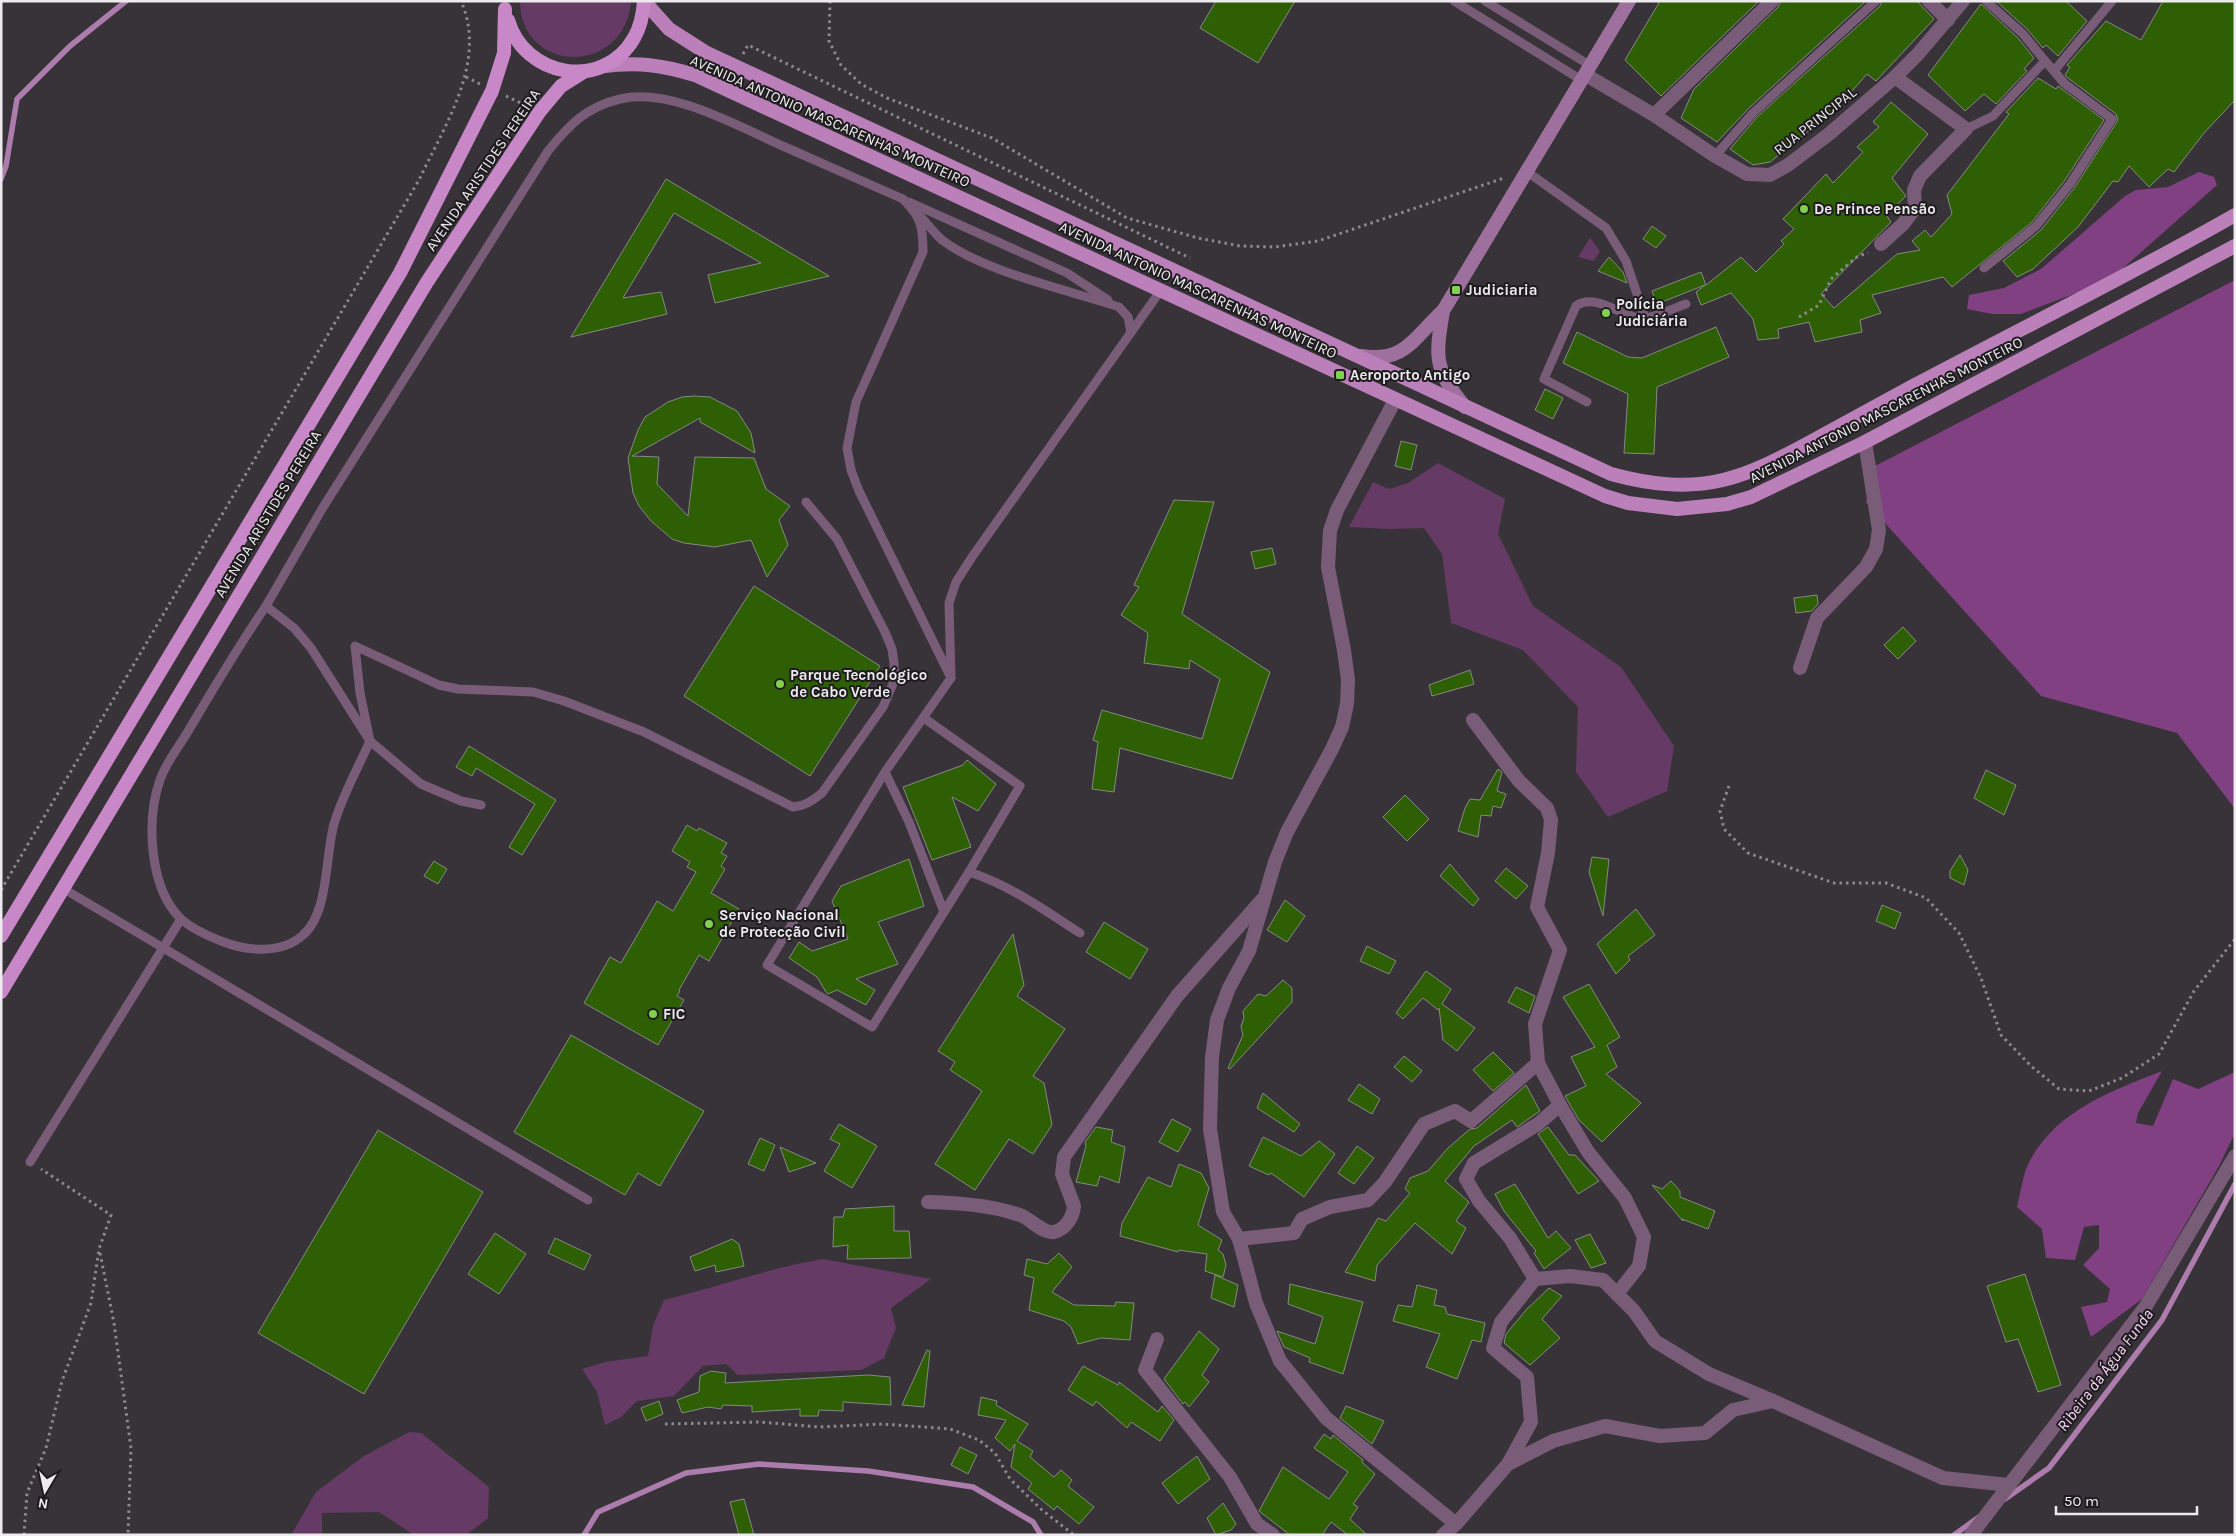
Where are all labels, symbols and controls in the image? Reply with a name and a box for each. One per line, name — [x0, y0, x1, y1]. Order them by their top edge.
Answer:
street label: AVENIDA ANTONIO MASCARENHAS MONTEIRO — [687, 51, 973, 191]
street label: RUA PRINCIPAL — [1770, 83, 1860, 159]
street label: AVENIDA ARISTIDES PEREIRA — [422, 85, 544, 254]
place label: De Prince Pensão — [1814, 200, 1936, 218]
marker: De Prince Pensão — [1798, 203, 1810, 215]
street label: AVENIDA ANTONIO MASCARENHAS MONTEIRO — [1056, 218, 1340, 362]
place label: Judiciaria — [1466, 281, 1537, 299]
marker: Judiciaria — [1450, 284, 1462, 296]
place label: Polícia Judiciária — [1616, 295, 1687, 330]
marker: Polícia Judiciária — [1600, 307, 1612, 319]
street label: AVENIDA ANTONIO MASCARENHAS MONTEIRO — [1746, 333, 2026, 487]
place label: Aeroporto Antigo — [1350, 366, 1470, 384]
marker: Aeroporto Antigo — [1334, 369, 1346, 381]
street label: AVENIDA ARISTIDES PEREIRA — [211, 427, 325, 601]
place label: Parque Tecnológico de Cabo Verde — [790, 666, 927, 701]
marker: Parque Tecnológico de Cabo Verde — [774, 678, 786, 690]
place label: Serviço Nacional de Protecção Civil — [719, 906, 846, 941]
marker: Serviço Nacional de Protecção Civil — [703, 918, 715, 930]
place label: FIC — [663, 1005, 685, 1023]
marker: FIC — [647, 1008, 659, 1020]
water label: Ribeira da Água Funda — [2053, 1305, 2157, 1435]
north arrow — [20, 1466, 70, 1516]
scale bar — [2056, 1484, 2197, 1516]
text: 50 m — [2064, 1492, 2099, 1510]
text: N — [37, 1494, 49, 1513]

